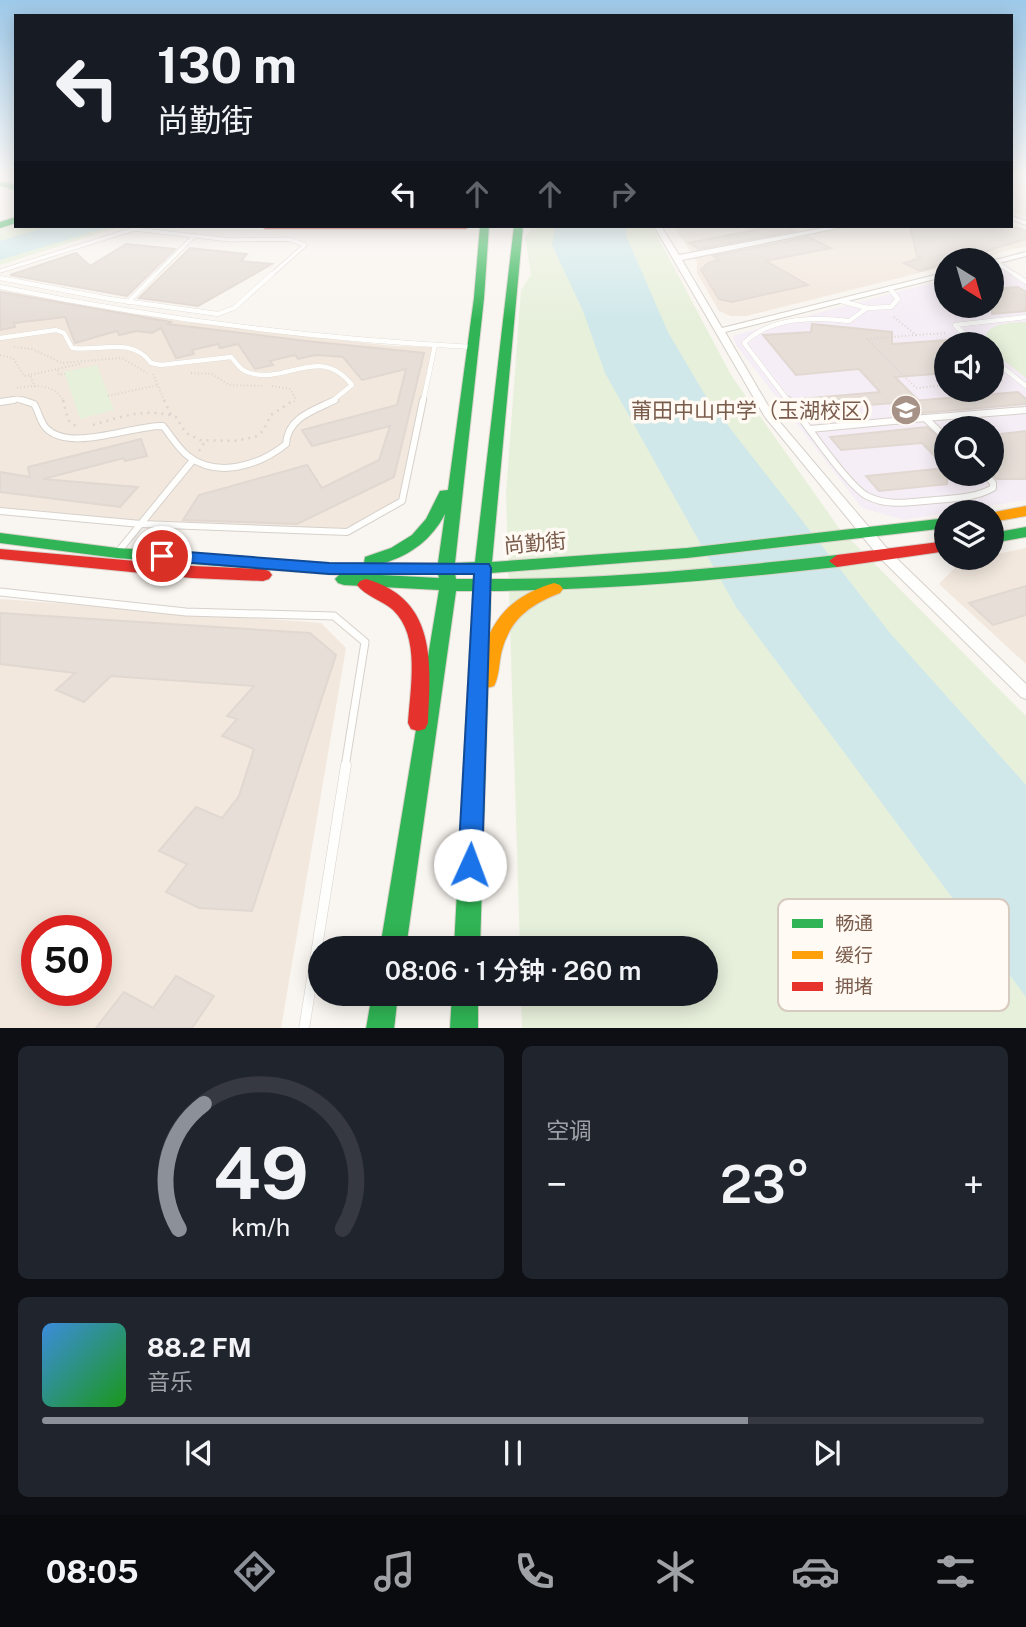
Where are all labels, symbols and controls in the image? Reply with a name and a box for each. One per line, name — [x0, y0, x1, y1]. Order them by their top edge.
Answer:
text: 130 m — [157, 36, 297, 94]
icon: left — [42, 42, 133, 133]
text: 尚勤街 — [157, 102, 253, 139]
icon: left — [385, 175, 423, 213]
icon: ahead — [458, 175, 496, 213]
icon: ahead — [531, 175, 569, 213]
icon: right — [604, 175, 642, 213]
north arrow — [934, 248, 1004, 318]
map controls — [934, 248, 1004, 570]
button: sound — [934, 332, 1004, 402]
school or university icon: 莆田中山中学（玉湖校区） — [889, 393, 923, 427]
place label: 莆田中山中学（玉湖校区） — [631, 398, 883, 423]
button: search — [934, 416, 1004, 486]
button: layers — [934, 500, 1004, 570]
pin — [132, 526, 192, 586]
street label: 尚勤街 — [503, 528, 567, 558]
icon: arrive — [143, 537, 181, 575]
position arrow — [433, 828, 507, 902]
legend — [778, 899, 1009, 1011]
text: 畅通 — [835, 912, 873, 934]
speed limit sign: 50 — [21, 915, 112, 1006]
text: 缓行 — [835, 944, 873, 966]
text: 08:06 · 1 分钟 · 260 m — [385, 955, 641, 986]
text: 拥堵 — [835, 975, 873, 997]
text: 空调 — [546, 1117, 592, 1144]
text: 49 — [213, 1130, 309, 1215]
text: 23° — [720, 1154, 810, 1215]
text: − — [546, 1162, 567, 1207]
text: + — [963, 1162, 984, 1207]
text: km/h — [232, 1211, 290, 1241]
text: 88.2 FM — [147, 1332, 252, 1363]
text: 音乐 — [147, 1368, 193, 1395]
icon: previous — [180, 1434, 218, 1472]
icon: pause — [494, 1434, 532, 1472]
icon: next — [808, 1434, 846, 1472]
icon: directions — [230, 1547, 279, 1596]
icon: music — [370, 1547, 419, 1596]
icon: phone — [510, 1547, 559, 1596]
icon: climate — [651, 1547, 700, 1596]
icon: car — [791, 1547, 840, 1596]
icon: filters — [931, 1547, 980, 1596]
text: 08:05 — [46, 1553, 139, 1590]

